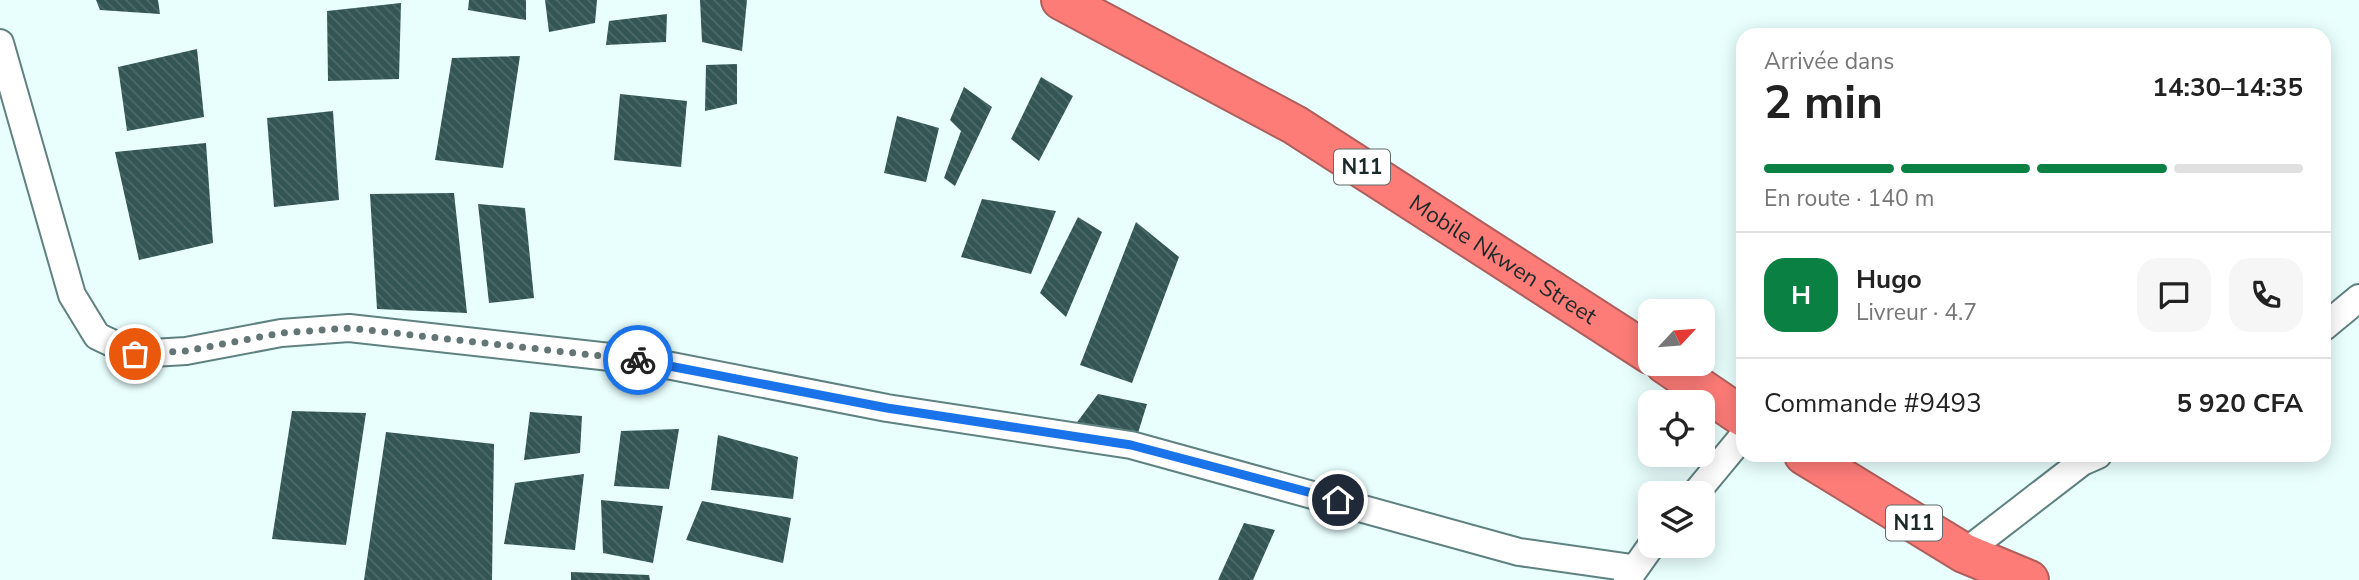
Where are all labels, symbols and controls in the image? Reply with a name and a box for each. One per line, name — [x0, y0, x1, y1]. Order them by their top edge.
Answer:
text: Arrivée dans — [1764, 46, 1894, 77]
text: 14:30–14:35 — [2152, 70, 2303, 105]
text: 2 min — [1764, 71, 1883, 134]
road number: N11 — [1334, 150, 1390, 184]
text: En route · 140 m — [1764, 183, 1934, 214]
street label: Mobile Nkwen Street — [1403, 187, 1604, 332]
button: chat — [2137, 258, 2211, 332]
button: phone — [2229, 258, 2303, 332]
text: Hugo — [1856, 262, 1922, 297]
text: H — [1791, 278, 1811, 313]
text: Livreur · 4.7 — [1856, 297, 1977, 328]
north arrow — [1638, 299, 1715, 376]
map controls — [1638, 299, 1715, 558]
pin — [105, 324, 165, 384]
courier — [603, 325, 673, 395]
icon: bag — [116, 335, 154, 373]
icon: bike — [619, 341, 657, 379]
text: Commande #9493 — [1764, 386, 1982, 421]
text: 5 920 CFA — [2176, 386, 2303, 421]
button: locate — [1638, 390, 1715, 467]
pin — [1308, 470, 1368, 530]
icon: home — [1319, 481, 1357, 519]
button: layers — [1638, 481, 1715, 558]
road number: N11 — [1886, 505, 1942, 540]

